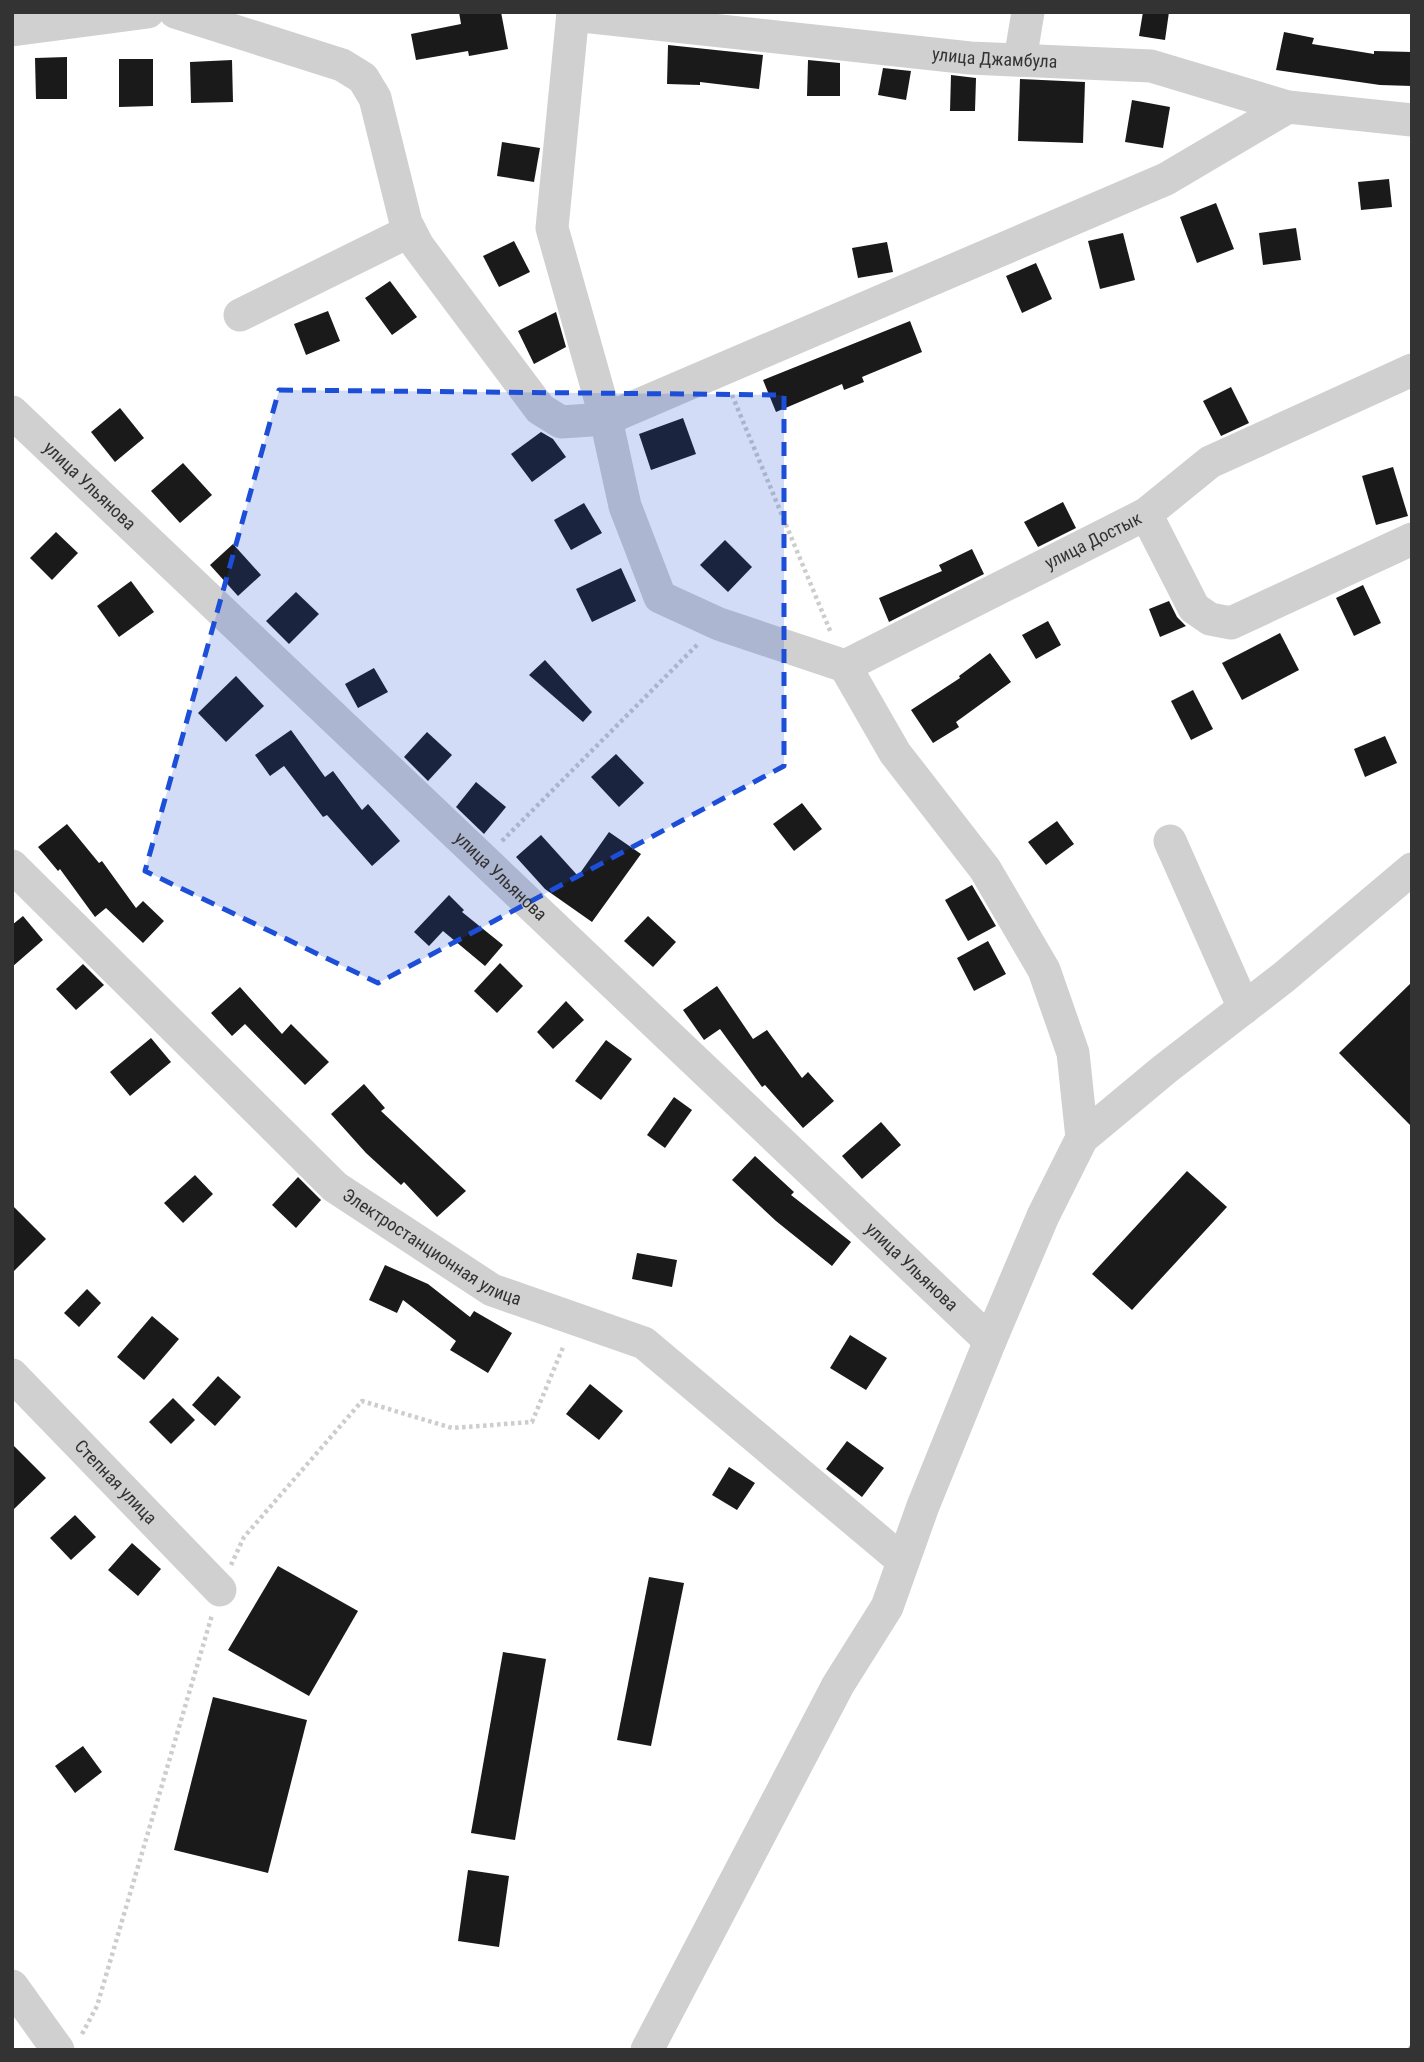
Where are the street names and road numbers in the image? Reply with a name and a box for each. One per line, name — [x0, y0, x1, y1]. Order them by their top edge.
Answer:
street label: улица Джамбула — [931, 43, 1058, 72]
street label: улица Ульянова — [39, 437, 140, 534]
street label: улица Достык — [1041, 507, 1145, 573]
street label: улица Ульянова — [451, 827, 552, 925]
street label: Электростанционная улица — [339, 1184, 524, 1309]
street label: улица Ульянова — [862, 1218, 963, 1315]
street label: Степная улица — [71, 1435, 161, 1528]

